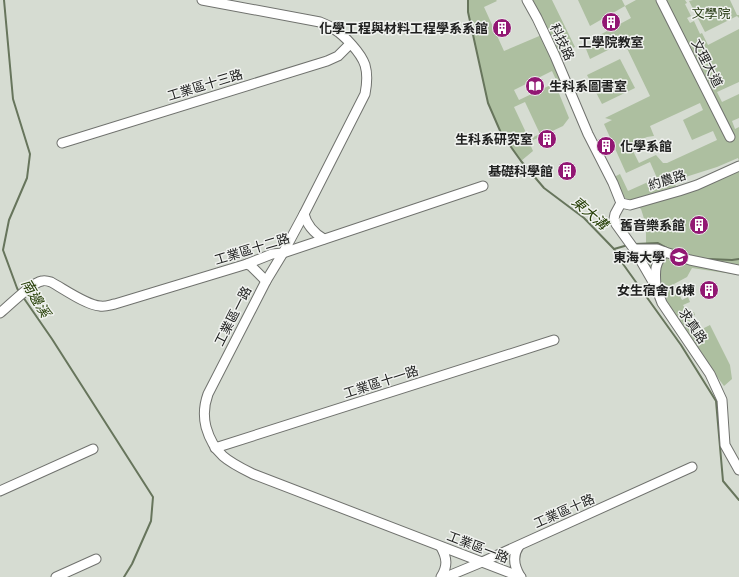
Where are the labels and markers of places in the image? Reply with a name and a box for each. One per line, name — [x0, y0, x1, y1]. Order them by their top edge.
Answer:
building icon: 工學院教室 — [600, 11, 622, 33]
building icon: 化學工程與材料工程學系系館 — [491, 17, 513, 39]
place label: 化學工程與材料工程學系系館 — [319, 21, 488, 36]
place label: 工學院教室 — [578, 35, 644, 50]
library icon: 生科系圖書室 — [524, 75, 546, 97]
place label: 生科系圖書室 — [549, 79, 627, 94]
building icon: 生科系研究室 — [536, 128, 558, 150]
place label: 生科系研究室 — [455, 132, 533, 147]
building icon: 化學系館 — [595, 135, 617, 157]
place label: 化學系館 — [620, 139, 672, 154]
building icon: 基礎科學館 — [556, 160, 578, 182]
place label: 基礎科學館 — [488, 164, 553, 179]
building icon: 舊音樂系館 — [688, 214, 710, 236]
place label: 舊音樂系館 — [620, 218, 685, 233]
school or university icon: 東海大學 — [668, 246, 690, 268]
place label: 東海大學 — [613, 250, 665, 265]
building icon: 女生宿舍16棟 — [698, 279, 720, 301]
place label: 女生宿舍16棟 — [617, 283, 695, 298]

